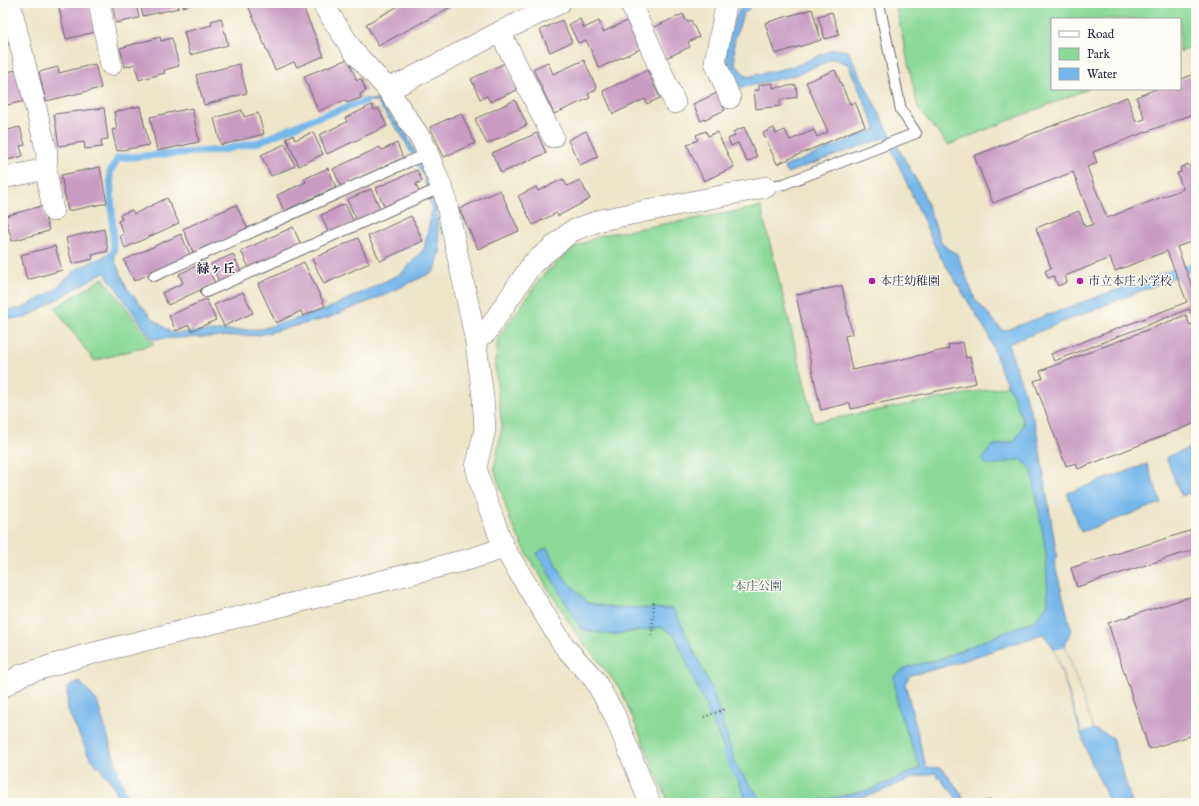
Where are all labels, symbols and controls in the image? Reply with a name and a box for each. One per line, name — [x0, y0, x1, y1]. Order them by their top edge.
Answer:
legend — [1051, 18, 1181, 90]
text: Road — [1087, 27, 1115, 42]
text: Park — [1087, 47, 1110, 62]
text: Water — [1087, 67, 1118, 82]
district label: 緑ヶ丘 — [196, 261, 236, 278]
place label: 本庄幼稚園 — [880, 274, 940, 289]
place label: 市立本庄小学校 — [1088, 274, 1172, 289]
marker: 本庄幼稚園 — [867, 276, 877, 286]
marker: 市立本庄小学校 — [1075, 276, 1085, 286]
park label: 本庄公園 — [734, 579, 782, 594]

